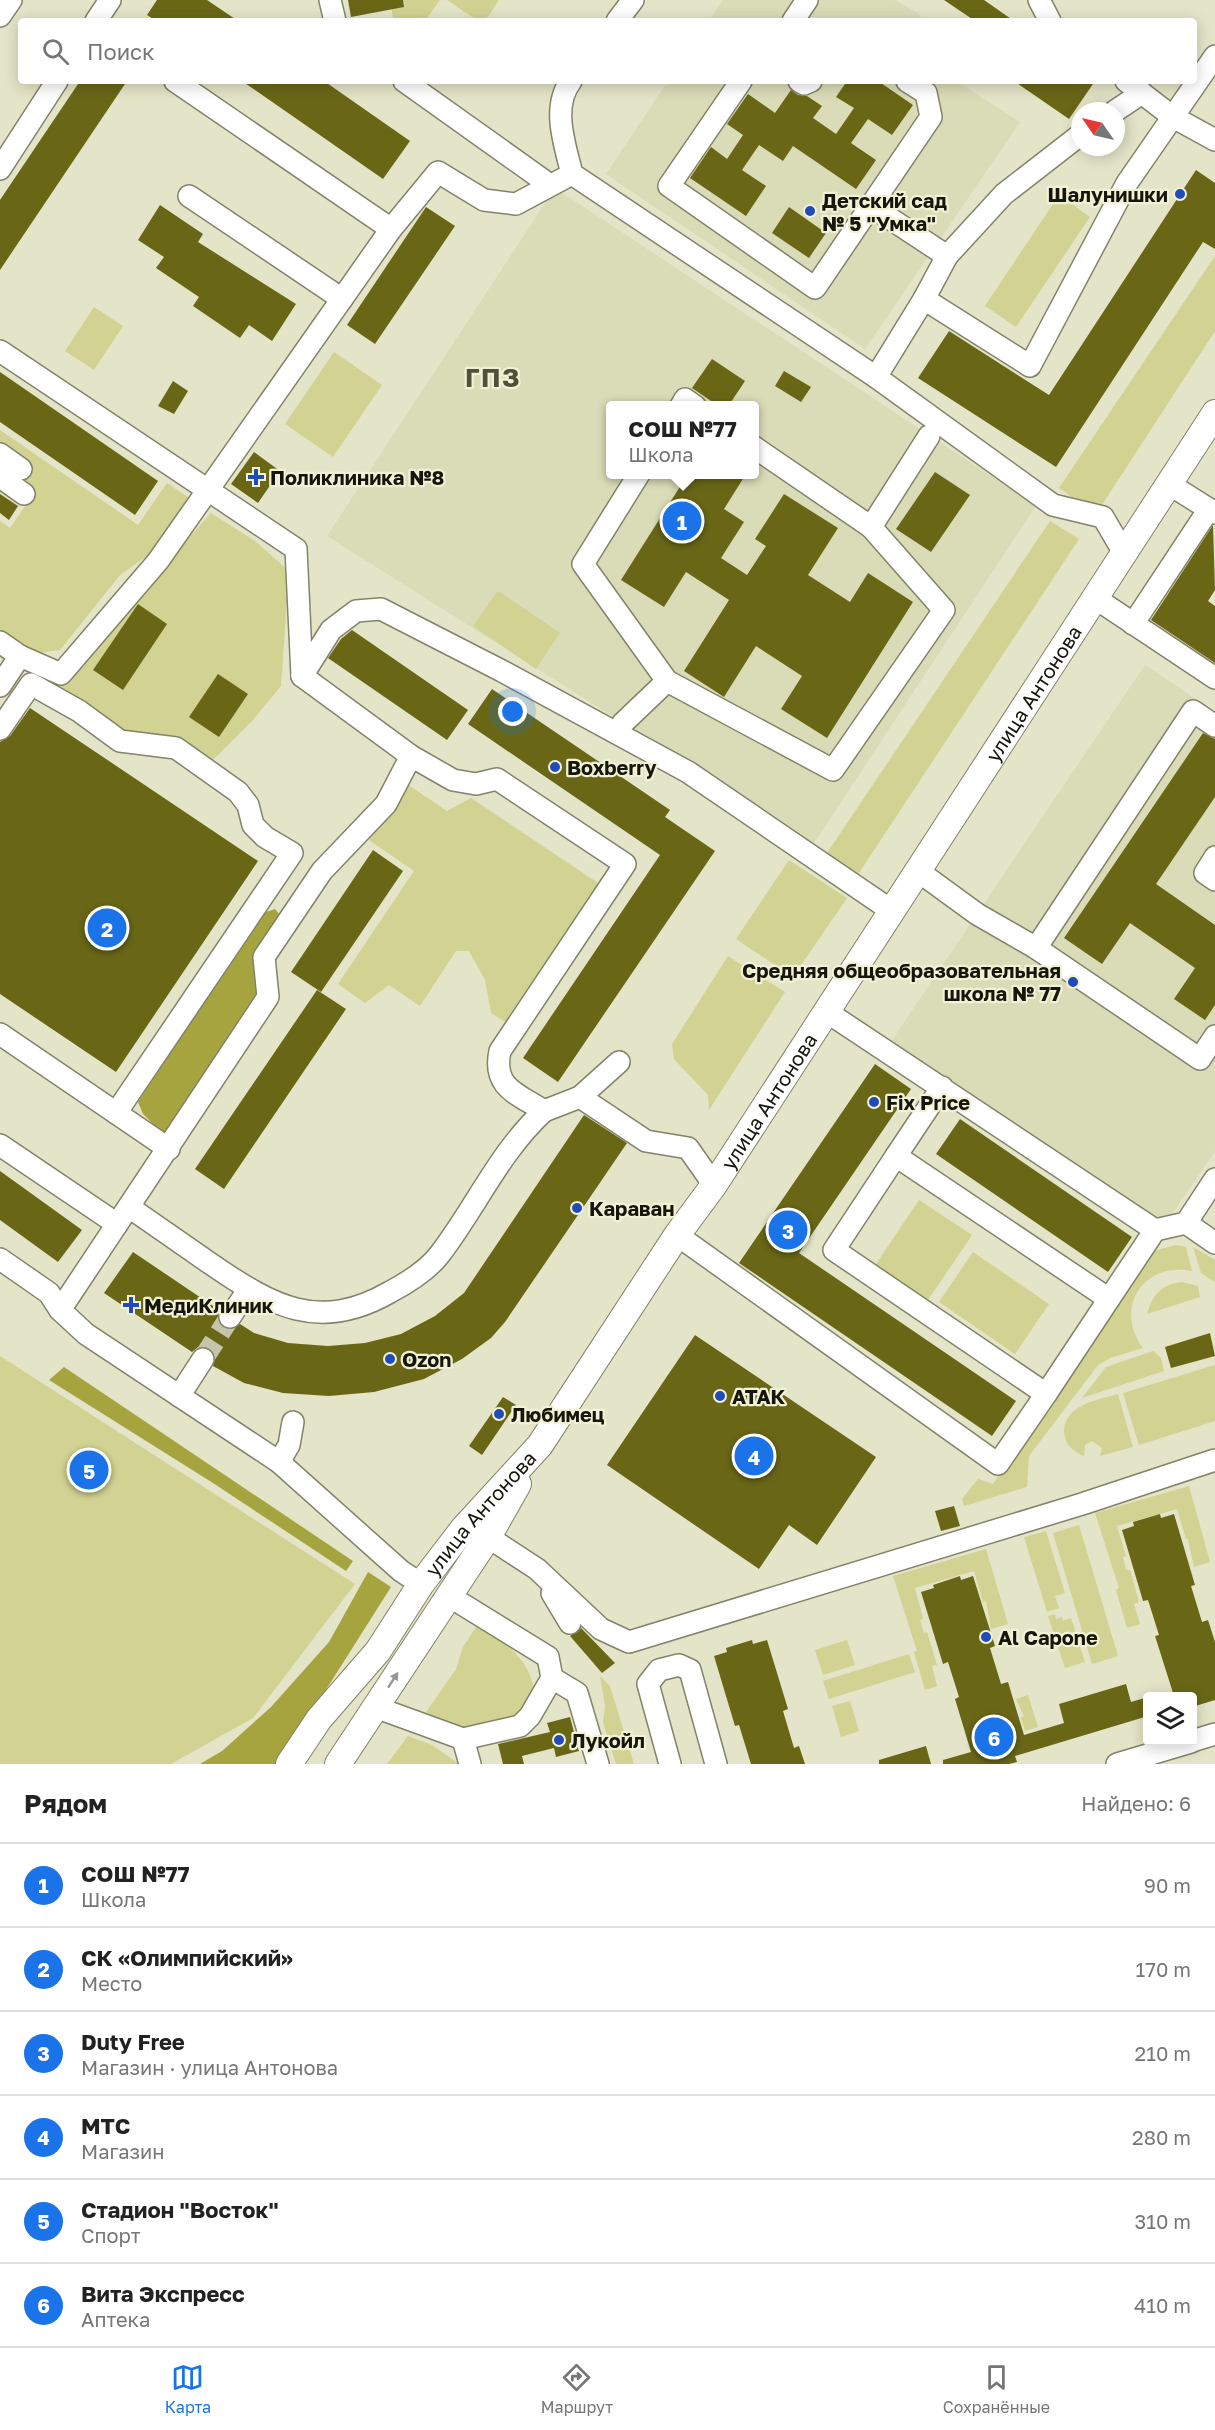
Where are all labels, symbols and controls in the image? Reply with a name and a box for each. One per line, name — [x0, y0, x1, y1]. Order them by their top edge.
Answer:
search box — [18, 18, 1197, 84]
icon: search — [39, 35, 72, 68]
text: Поиск — [87, 38, 155, 65]
north arrow — [1071, 102, 1125, 156]
place label: Шалунишки — [1047, 182, 1168, 206]
marker: Шалунишки — [1173, 187, 1187, 201]
place label: Детский сад № 5 "Умка" — [822, 188, 947, 235]
marker: Детский сад № 5 "Умка" — [803, 204, 817, 218]
district label: ГПЗ — [465, 362, 521, 393]
popup — [606, 401, 759, 479]
text: СОШ №77 — [628, 415, 737, 442]
text: Школа — [628, 442, 694, 466]
place label: Поликлиника №8 — [270, 465, 444, 489]
marker: Поликлиника №8 — [247, 468, 265, 486]
pin: 1 — [662, 498, 702, 544]
street label: улица Антонова — [980, 621, 1086, 766]
your location — [498, 697, 527, 726]
place label: Boxberry — [567, 755, 657, 779]
marker: Boxberry — [548, 760, 562, 774]
pin: 2 — [88, 906, 126, 950]
place label: Средняя общеобразовательная школа № 77 — [742, 958, 1061, 1005]
marker: Средняя общеобразовательная школа № 77 — [1066, 975, 1080, 989]
street label: улица Антонова — [716, 1028, 822, 1174]
place label: Fix Price — [886, 1090, 970, 1114]
marker: Fix Price — [867, 1095, 881, 1109]
place label: Караван — [589, 1196, 674, 1220]
marker: Караван — [570, 1201, 584, 1215]
pin: 3 — [768, 1208, 808, 1252]
place label: МедиКлиник — [144, 1293, 274, 1317]
marker: МедиКлиник — [122, 1296, 140, 1314]
place label: Ozon — [402, 1347, 451, 1371]
marker: Ozon — [383, 1352, 397, 1366]
place label: АТАК — [732, 1384, 786, 1408]
marker: АТАК — [713, 1389, 727, 1403]
place label: Любимец — [511, 1402, 605, 1426]
marker: Любимец — [492, 1407, 506, 1421]
pin: 4 — [734, 1434, 774, 1478]
street label: улица Антонова — [420, 1446, 541, 1581]
pin: 5 — [70, 1448, 109, 1492]
place label: Al Capone — [998, 1625, 1098, 1649]
marker: Al Capone — [979, 1630, 993, 1644]
one-way arrow — [387, 1672, 398, 1688]
map controls — [1143, 1692, 1197, 1746]
button: layers — [1143, 1692, 1197, 1746]
pin: 6 — [974, 1714, 1014, 1760]
place label: Лукойл — [571, 1728, 645, 1752]
marker: Лукойл — [552, 1733, 566, 1747]
text: Рядом — [24, 1788, 107, 1819]
text: Найдено: 6 — [1081, 1791, 1191, 1815]
text: СОШ №77 — [81, 1860, 189, 1887]
text: 1 — [38, 1873, 49, 1897]
text: 90 m — [1144, 1873, 1191, 1897]
text: Школа — [81, 1887, 146, 1911]
text: СК «Олимпийский» — [81, 1944, 293, 1971]
text: 2 — [37, 1957, 50, 1981]
text: 170 m — [1136, 1957, 1191, 1981]
text: Место — [81, 1971, 142, 1995]
text: Duty Free — [81, 2028, 185, 2055]
text: 3 — [37, 2041, 50, 2065]
text: 210 m — [1135, 2041, 1191, 2065]
text: Магазин · улица Антонова — [81, 2055, 338, 2079]
text: МТС — [81, 2112, 130, 2139]
text: 4 — [37, 2125, 50, 2149]
text: 280 m — [1132, 2125, 1191, 2149]
text: Магазин — [81, 2139, 165, 2163]
text: Стадион "Восток" — [81, 2196, 279, 2223]
text: 5 — [37, 2209, 50, 2233]
text: 310 m — [1135, 2209, 1191, 2233]
text: Спорт — [81, 2223, 141, 2247]
text: Вита Экспресс — [81, 2280, 245, 2307]
text: 6 — [37, 2293, 50, 2317]
text: 410 m — [1134, 2293, 1191, 2317]
text: Аптека — [81, 2307, 150, 2331]
tab: Карта — [165, 2361, 211, 2417]
tab: Маршрут — [541, 2361, 613, 2417]
tab: Сохранённые — [943, 2361, 1050, 2417]

